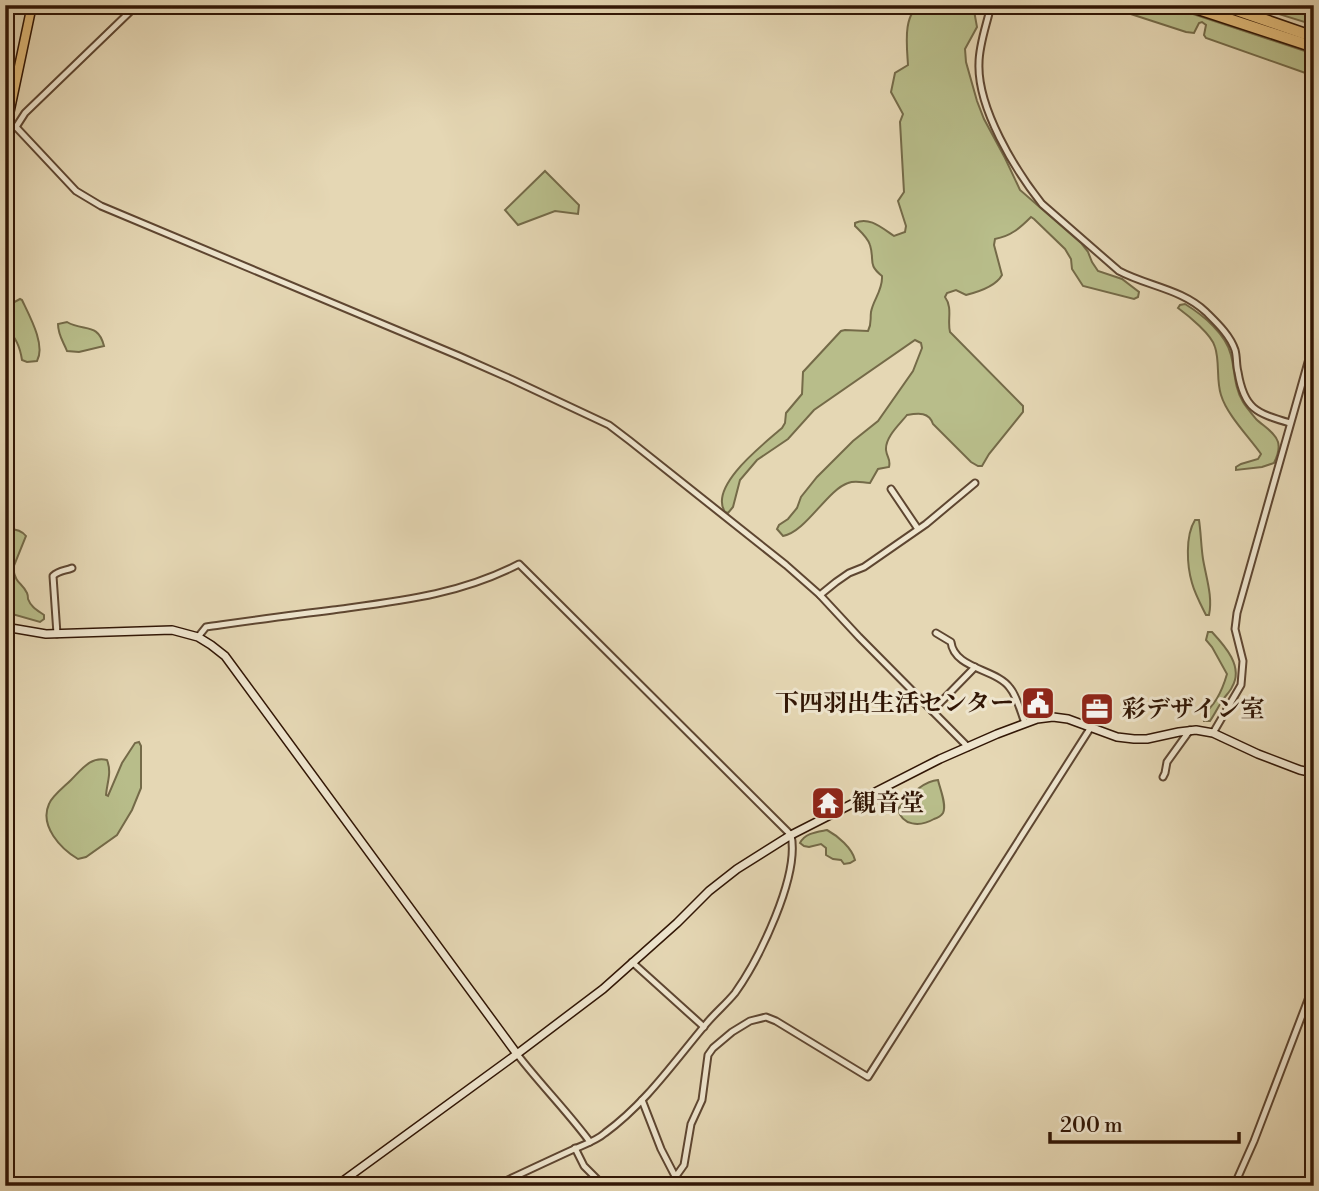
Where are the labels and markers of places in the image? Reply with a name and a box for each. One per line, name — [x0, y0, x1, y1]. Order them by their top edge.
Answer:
public building icon: 下四羽出生活センター — [1019, 684, 1057, 722]
place label: 下四羽出生活センター — [775, 689, 1014, 719]
office icon: 彩デザイン室 — [1078, 690, 1116, 728]
place label: 彩デザイン室 — [1122, 695, 1264, 725]
temple icon: 観音堂 — [809, 784, 847, 822]
place label: 観音堂 — [852, 789, 924, 819]

